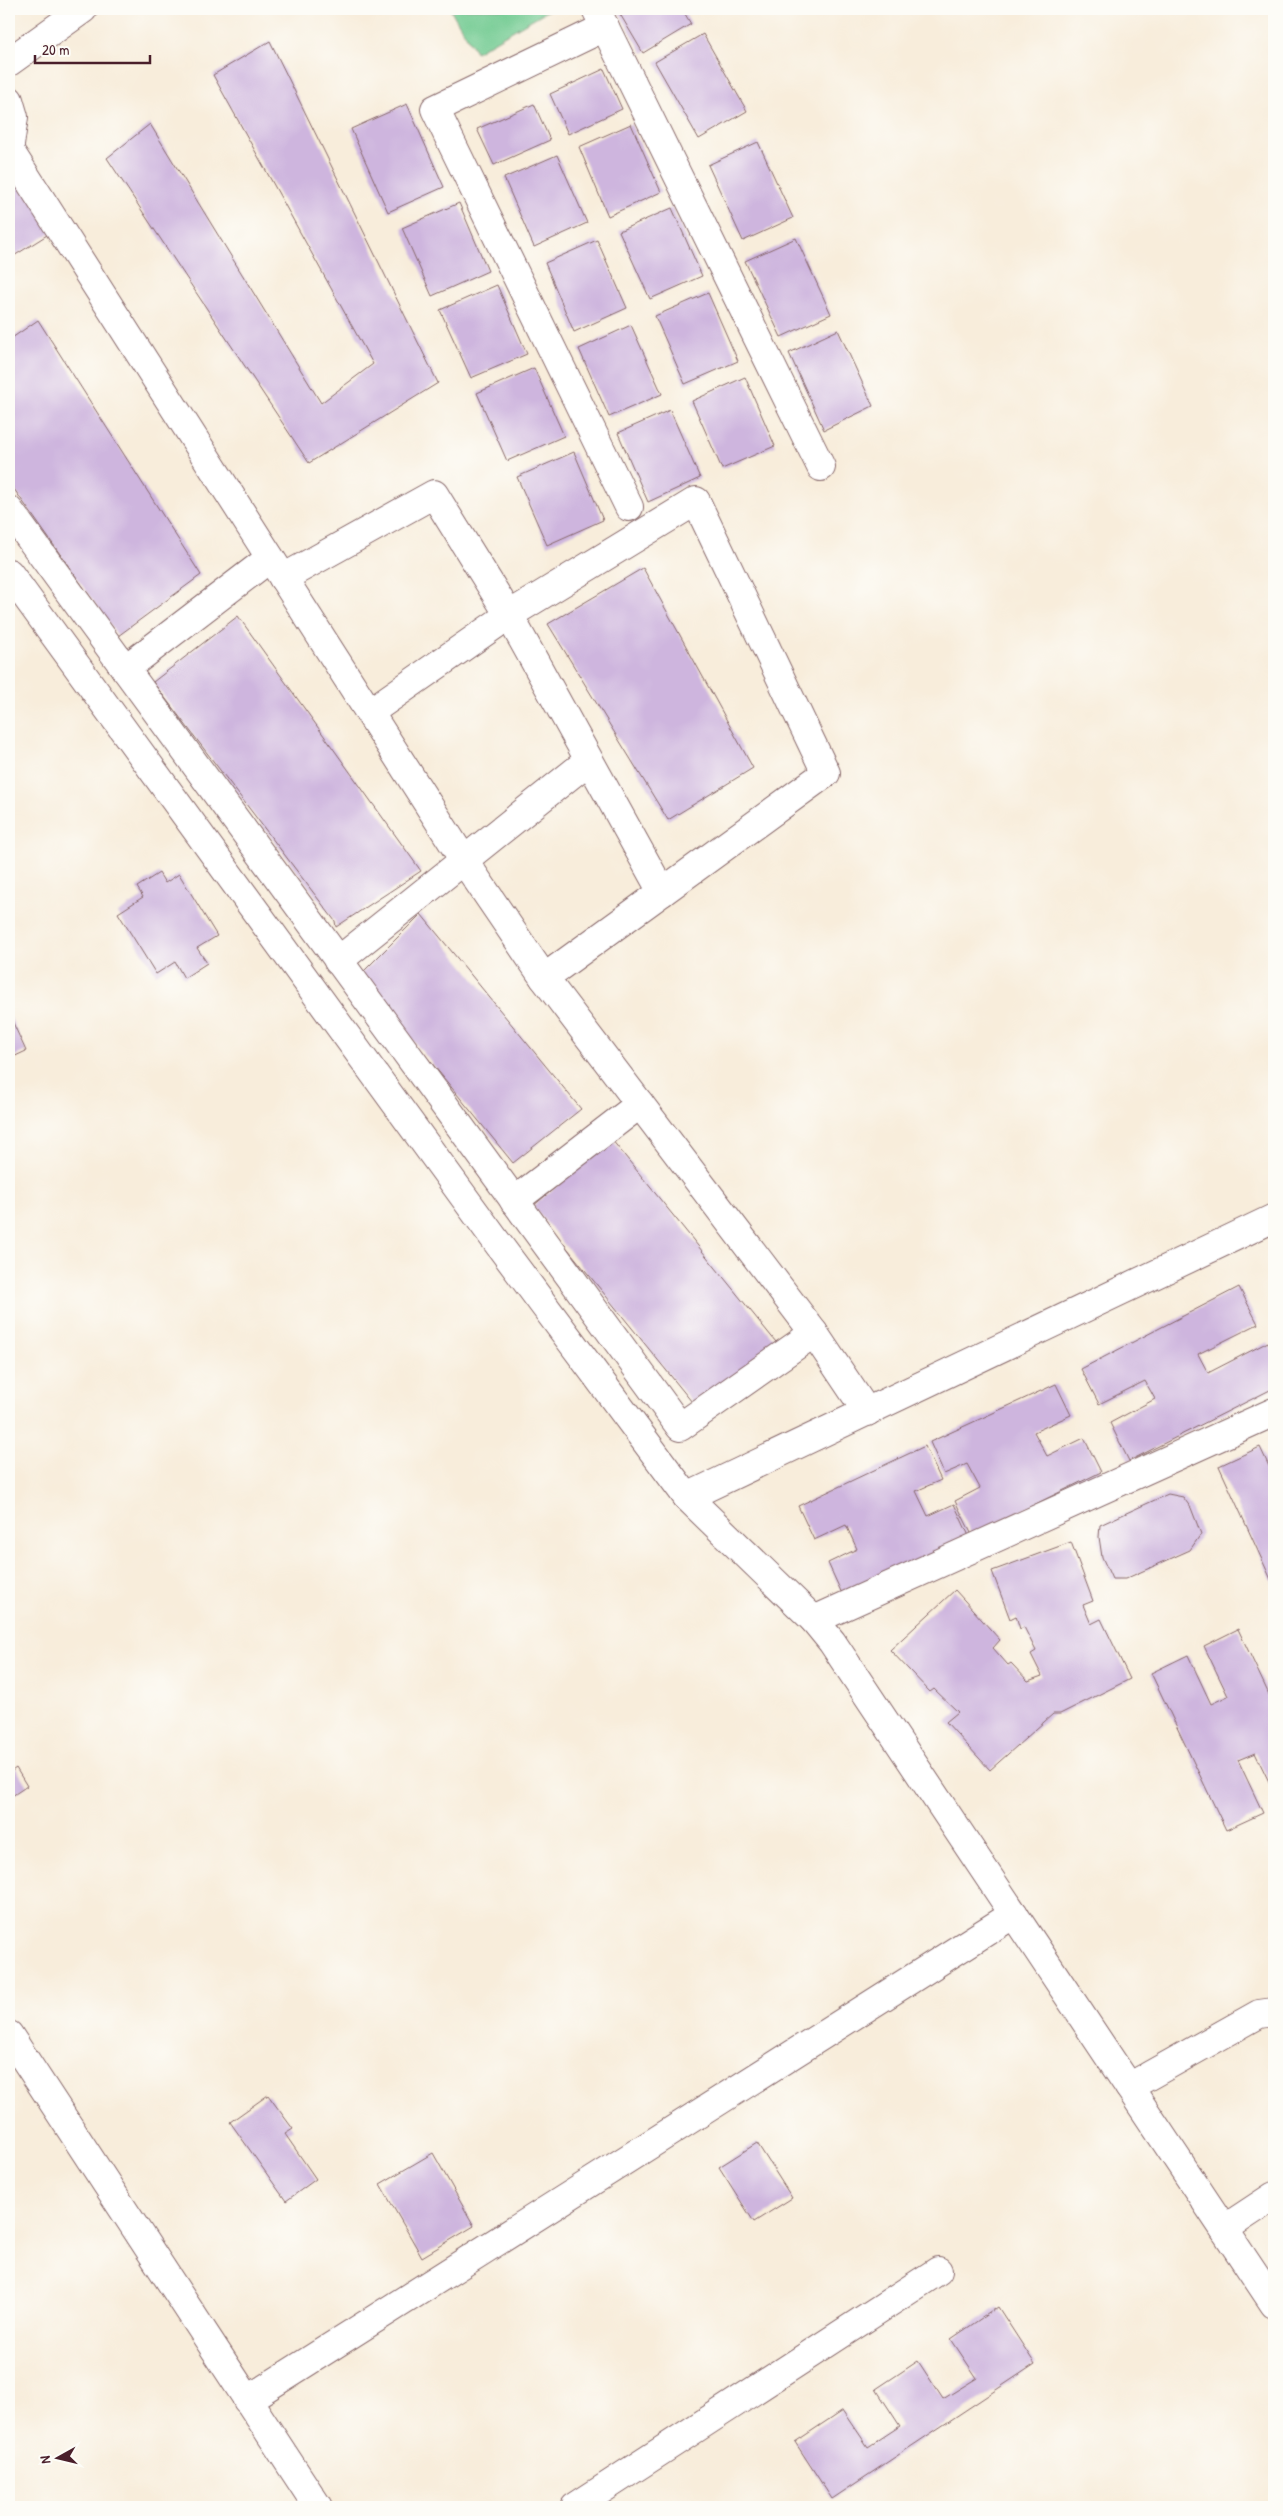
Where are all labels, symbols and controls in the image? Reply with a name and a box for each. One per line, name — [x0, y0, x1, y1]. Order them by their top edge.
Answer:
scale bar — [35, 32, 150, 64]
text: 20 m — [42, 39, 69, 60]
north arrow — [32, 2434, 82, 2484]
text: N — [35, 2454, 55, 2465]

